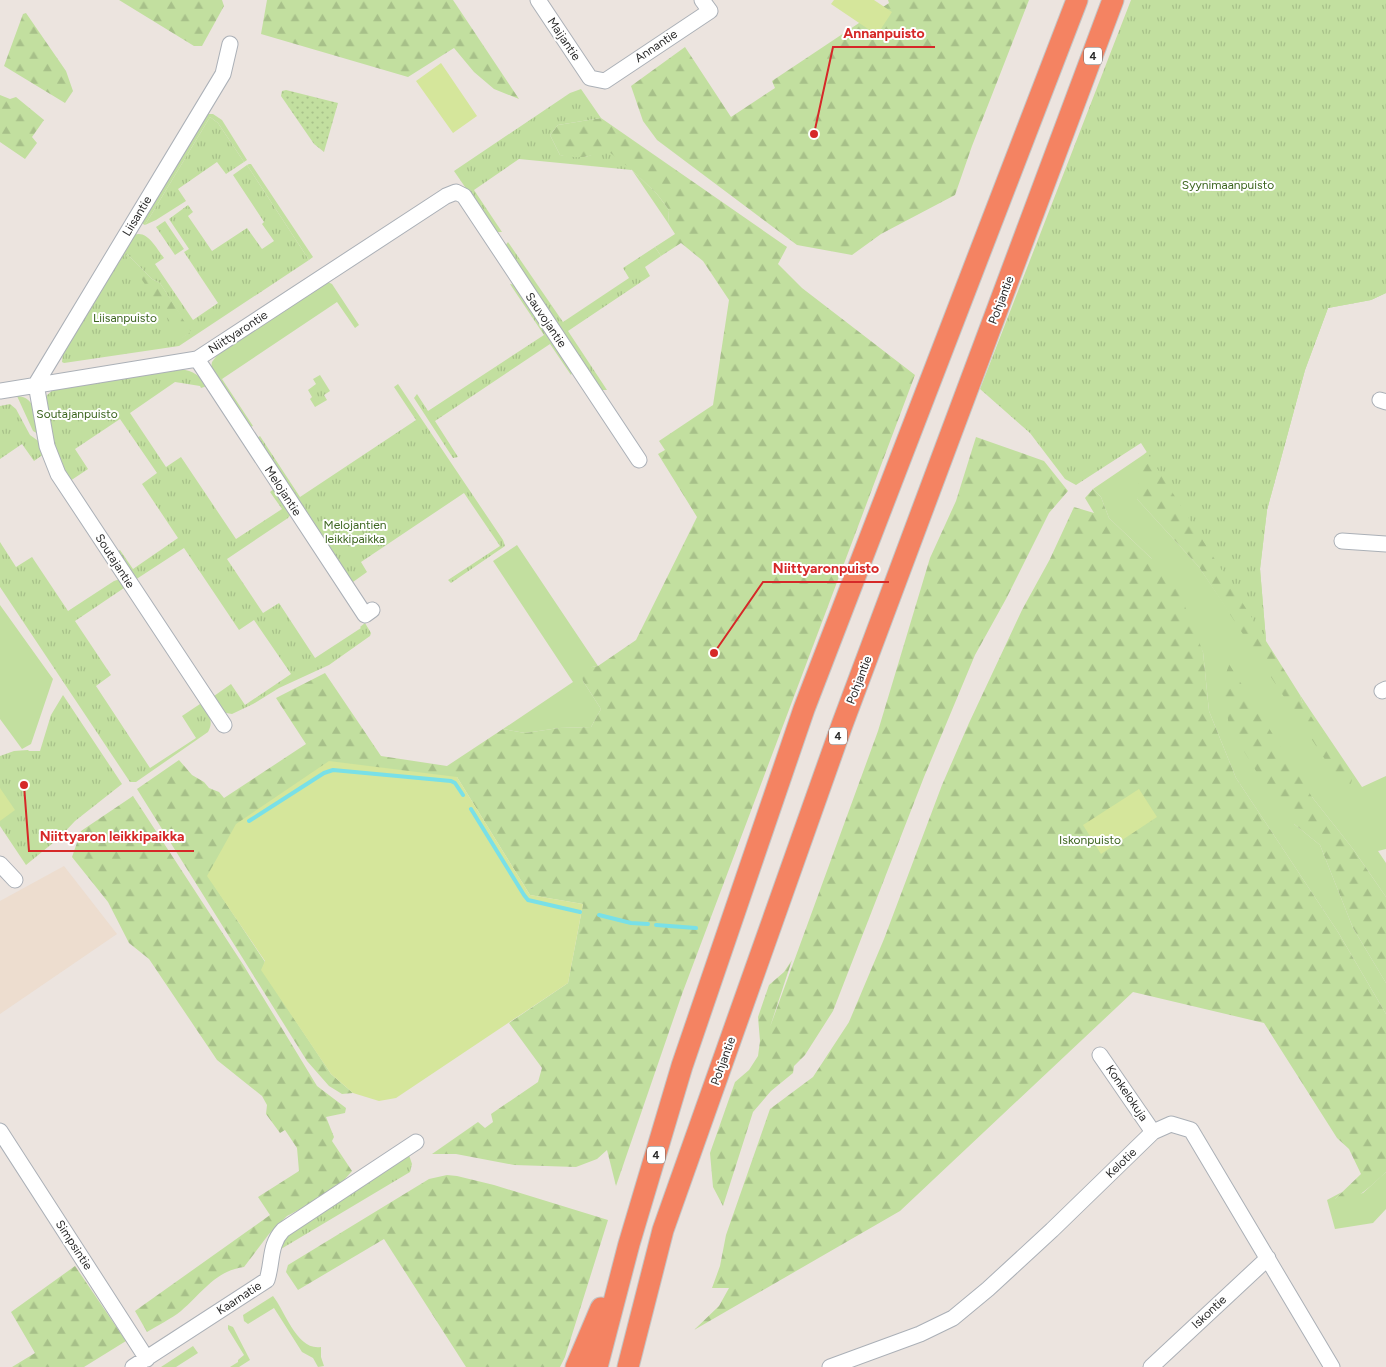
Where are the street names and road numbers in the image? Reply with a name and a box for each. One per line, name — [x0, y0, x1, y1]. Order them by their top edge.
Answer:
street label: Maijantie — [545, 15, 584, 64]
street label: Annantie — [632, 26, 680, 65]
road number: 4 — [1084, 48, 1102, 64]
street label: Liisantie — [120, 193, 155, 239]
street label: Pohjantie — [985, 274, 1017, 326]
street label: Sauvojantie — [523, 290, 570, 350]
street label: Niittyarontie — [206, 307, 271, 356]
street label: Melojantie — [262, 464, 304, 519]
street label: Soutajantie — [92, 531, 138, 591]
street label: Pohjantie — [843, 654, 875, 706]
road number: 4 — [829, 728, 847, 744]
street label: Pohjantie — [708, 1035, 738, 1087]
street label: Konkelokuja — [1103, 1062, 1151, 1124]
street label: Kelotie — [1103, 1145, 1140, 1181]
road number: 4 — [647, 1146, 665, 1164]
street label: Simpsintie — [53, 1218, 95, 1273]
street label: Kaarnatie — [214, 1278, 264, 1318]
street label: Iskontie — [1189, 1292, 1229, 1331]

